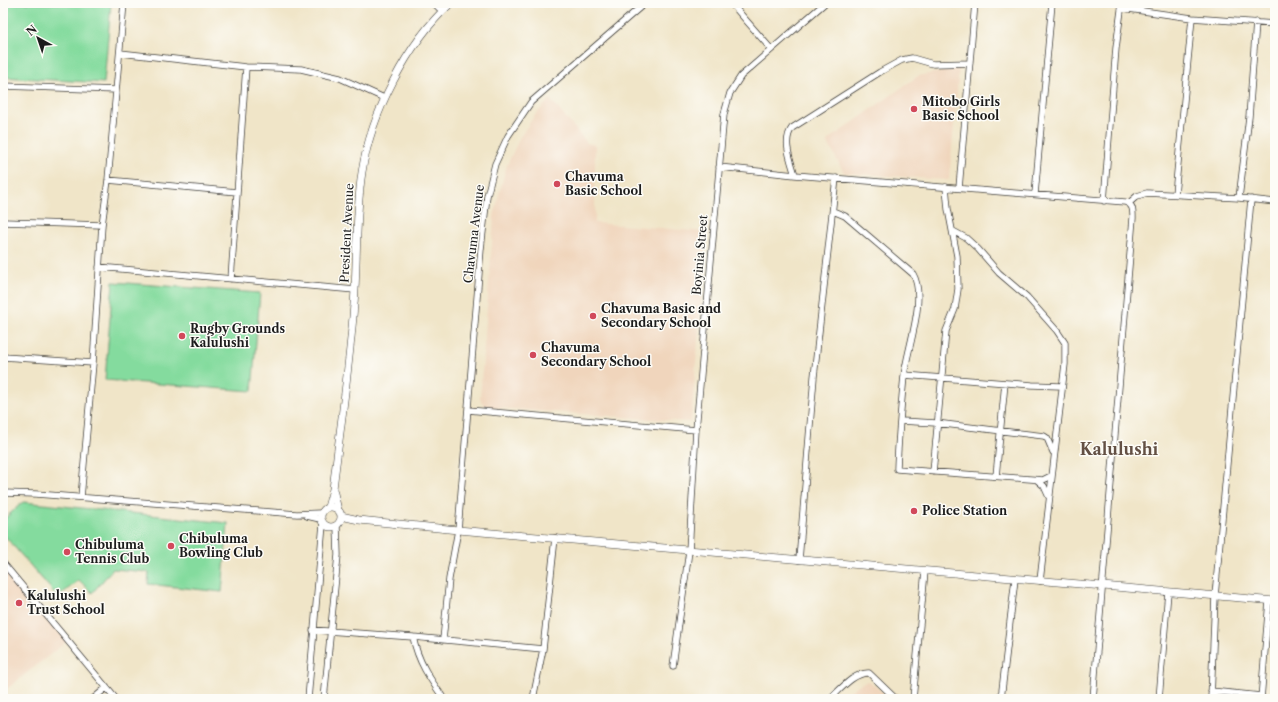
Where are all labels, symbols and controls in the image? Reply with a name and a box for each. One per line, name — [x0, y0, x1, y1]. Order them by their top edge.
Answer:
north arrow — [18, 18, 58, 58]
text: N — [23, 22, 40, 39]
place label: Mitobo Girls Basic School — [922, 94, 1000, 123]
marker: Mitobo Girls Basic School — [909, 104, 919, 114]
place label: Chavuma Basic School — [565, 169, 642, 198]
marker: Chavuma Basic School — [552, 179, 562, 189]
street label: President Avenue — [336, 183, 357, 283]
street label: Chavuma Avenue — [460, 183, 487, 284]
street label: Boyinia Street — [689, 214, 711, 296]
place label: Chavuma Basic and Secondary School — [601, 301, 721, 330]
marker: Chavuma Basic and Secondary School — [588, 311, 598, 321]
place label: Rugby Grounds Kalulushi — [190, 321, 285, 350]
marker: Rugby Grounds Kalulushi — [177, 331, 187, 341]
place label: Chavuma Secondary School — [541, 340, 651, 369]
marker: Chavuma Secondary School — [528, 350, 538, 360]
district label: Kalulushi — [1080, 439, 1159, 459]
place label: Police Station — [922, 503, 1008, 518]
marker: Police Station — [909, 506, 919, 516]
place label: Chibuluma Bowling Club — [179, 531, 263, 560]
place label: Chibuluma Tennis Club — [75, 537, 149, 566]
marker: Chibuluma Bowling Club — [166, 541, 176, 551]
marker: Chibuluma Tennis Club — [62, 547, 72, 557]
place label: Kalulushi Trust School — [27, 588, 105, 617]
marker: Kalulushi Trust School — [14, 598, 24, 608]

